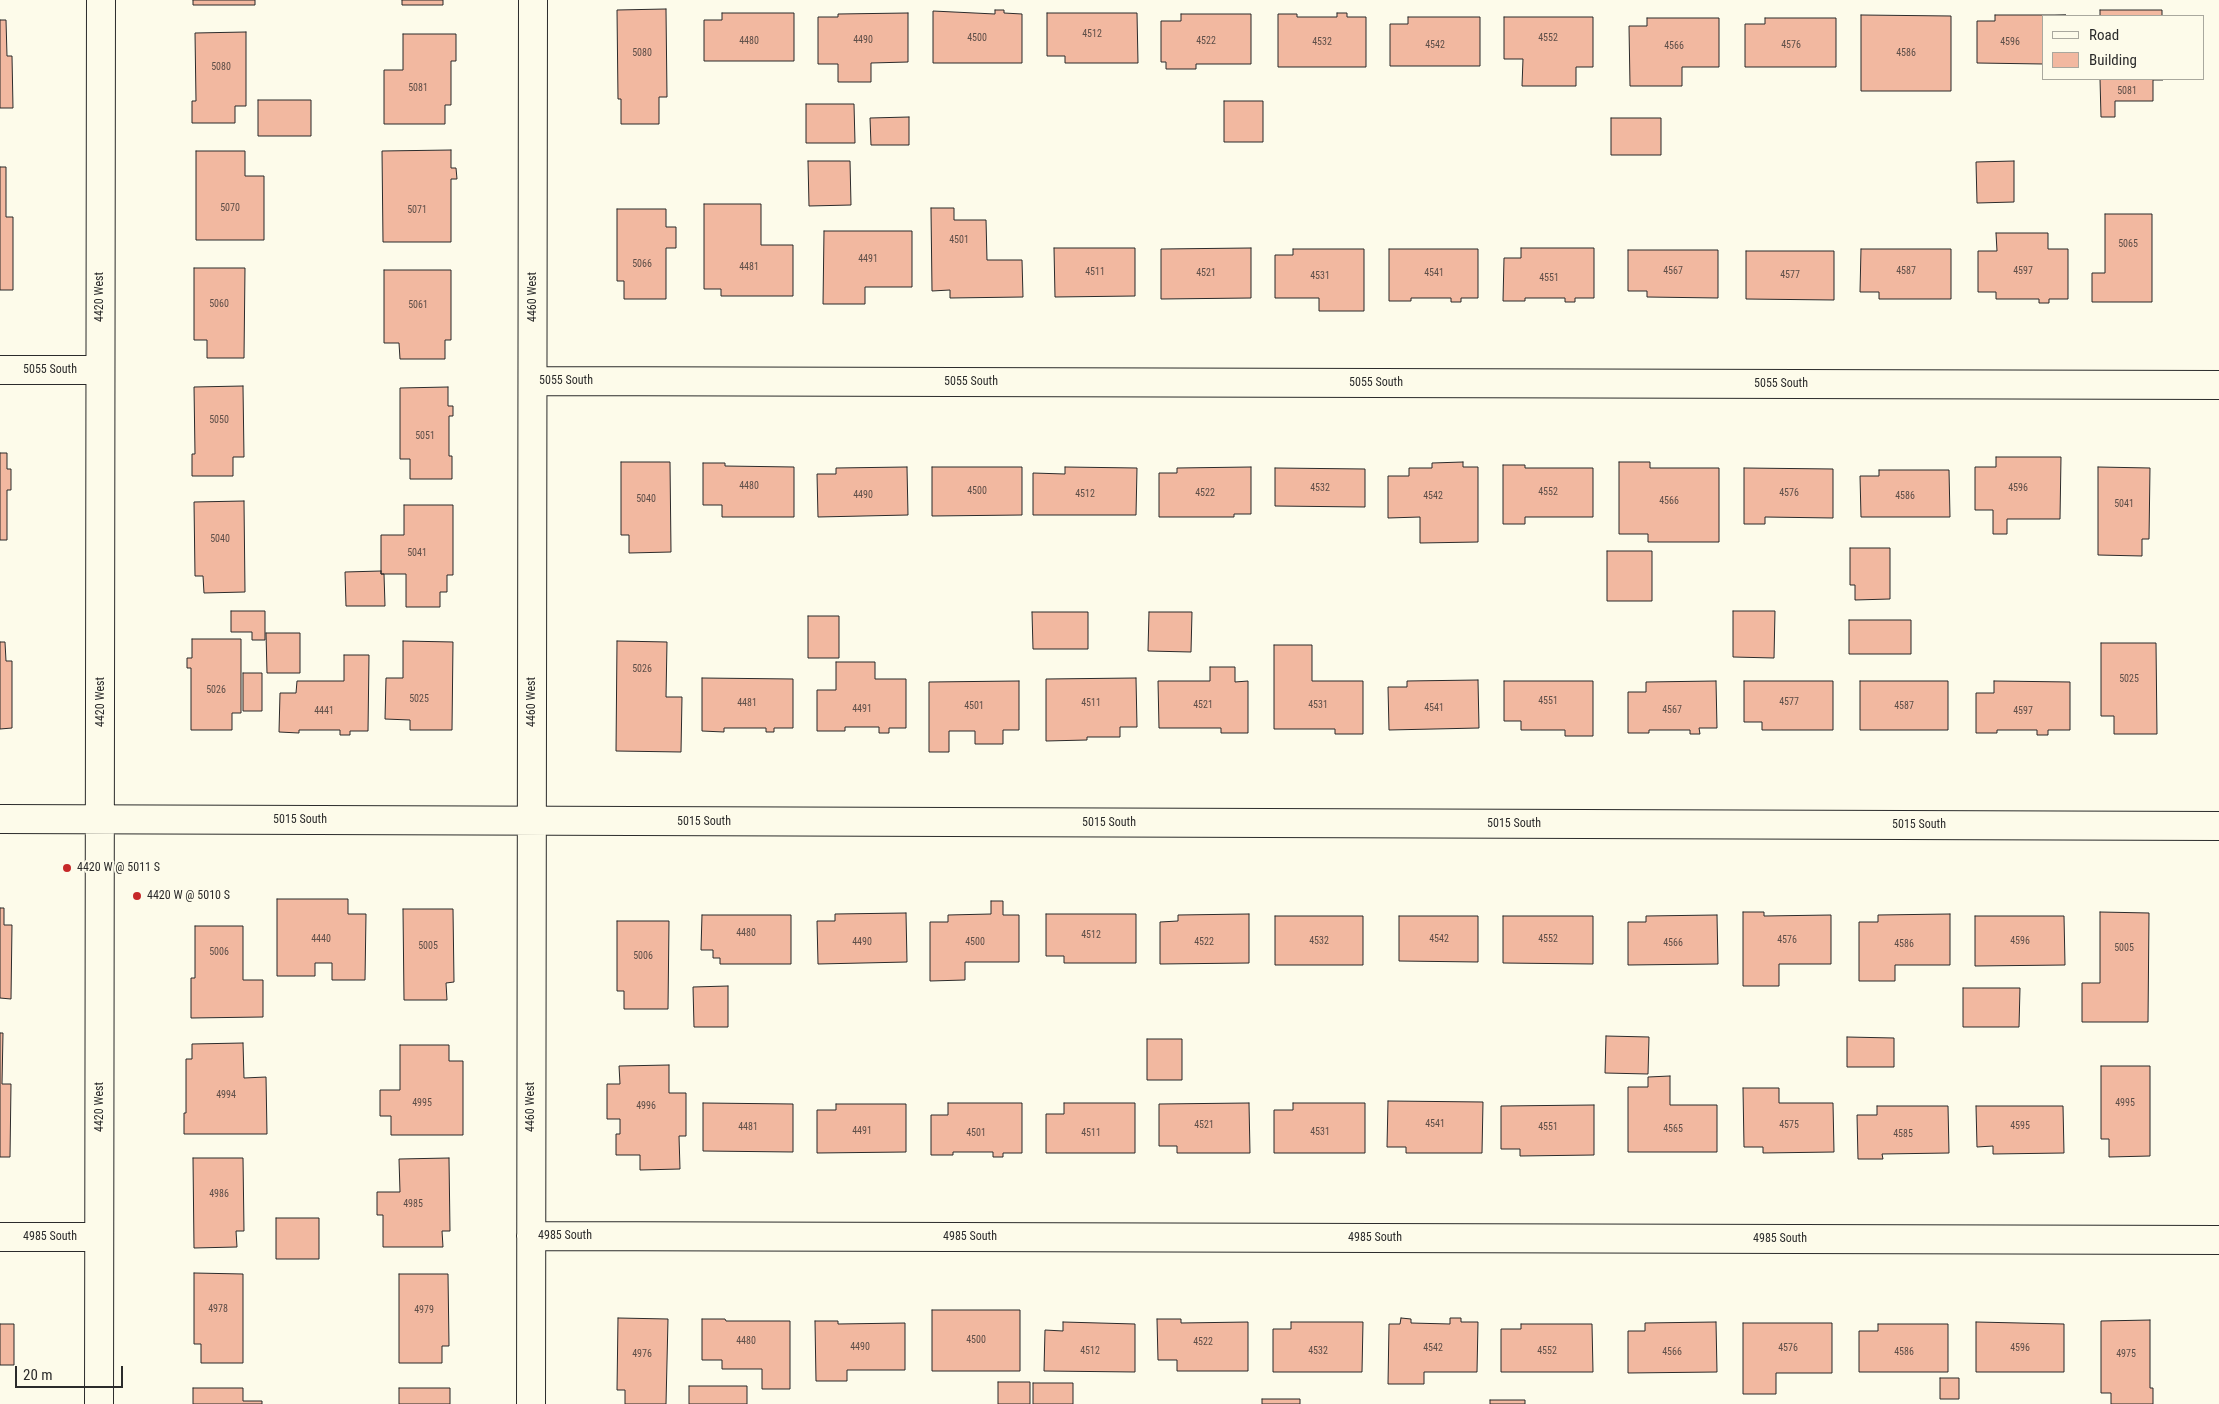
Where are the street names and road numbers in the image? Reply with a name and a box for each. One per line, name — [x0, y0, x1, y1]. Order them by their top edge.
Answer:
street label: 4420 West — [93, 272, 107, 322]
street label: 4460 West — [526, 272, 540, 322]
street label: 5055 South — [23, 363, 77, 377]
street label: 5055 South — [539, 374, 593, 388]
street label: 5055 South — [944, 375, 998, 389]
street label: 5055 South — [1349, 376, 1403, 390]
street label: 5055 South — [1754, 377, 1808, 391]
street label: 4420 West — [94, 677, 108, 727]
street label: 4460 West — [525, 677, 539, 727]
street label: 5015 South — [273, 813, 327, 827]
street label: 5015 South — [677, 815, 731, 829]
street label: 5015 South — [1082, 816, 1136, 830]
street label: 5015 South — [1487, 817, 1541, 831]
street label: 5015 South — [1892, 818, 1946, 832]
street label: 4420 West — [93, 1082, 107, 1132]
street label: 4460 West — [524, 1082, 538, 1132]
street label: 4985 South — [538, 1229, 592, 1243]
street label: 4985 South — [23, 1230, 77, 1244]
street label: 4985 South — [943, 1230, 997, 1244]
street label: 4985 South — [1348, 1231, 1402, 1245]
street label: 4985 South — [1753, 1232, 1807, 1246]

